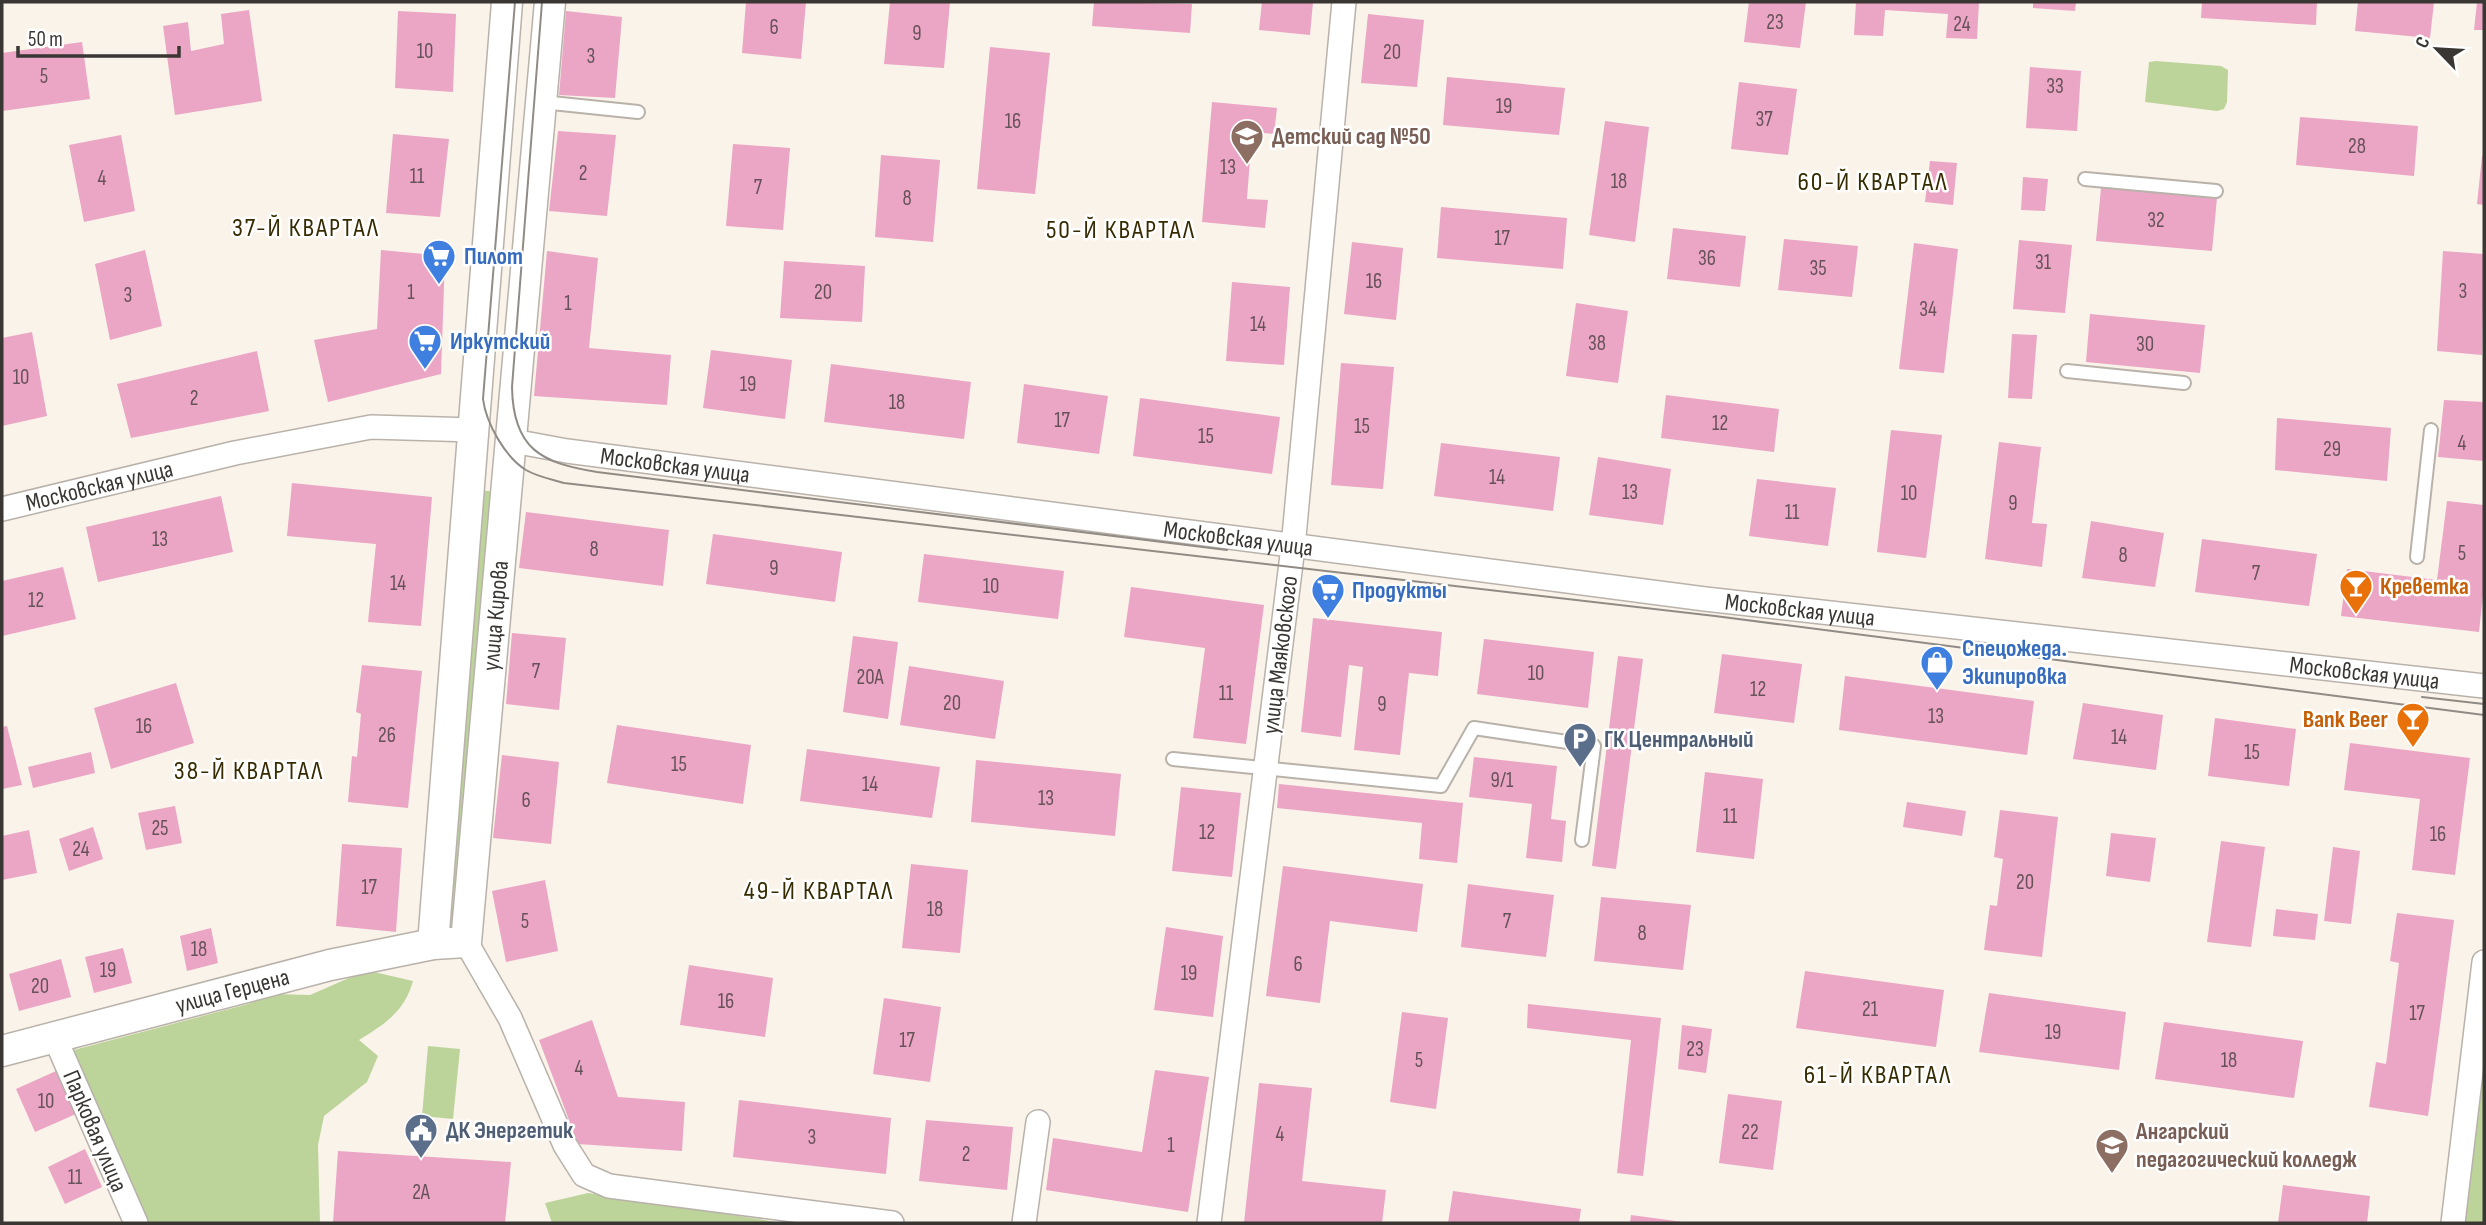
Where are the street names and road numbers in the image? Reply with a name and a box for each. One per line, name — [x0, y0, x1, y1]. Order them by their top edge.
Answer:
street label: Московская улица — [599, 441, 752, 489]
street label: Московская улица — [23, 454, 176, 517]
street label: Московская улица — [1162, 514, 1315, 562]
street label: улица Кирова — [476, 559, 515, 672]
street label: улица Маяковского — [1256, 574, 1304, 736]
street label: Московская улица — [1723, 587, 1876, 632]
street label: Московская улица — [2288, 650, 2441, 695]
street label: улица Герцена — [172, 962, 292, 1019]
street label: Парковая улица — [56, 1066, 134, 1196]

